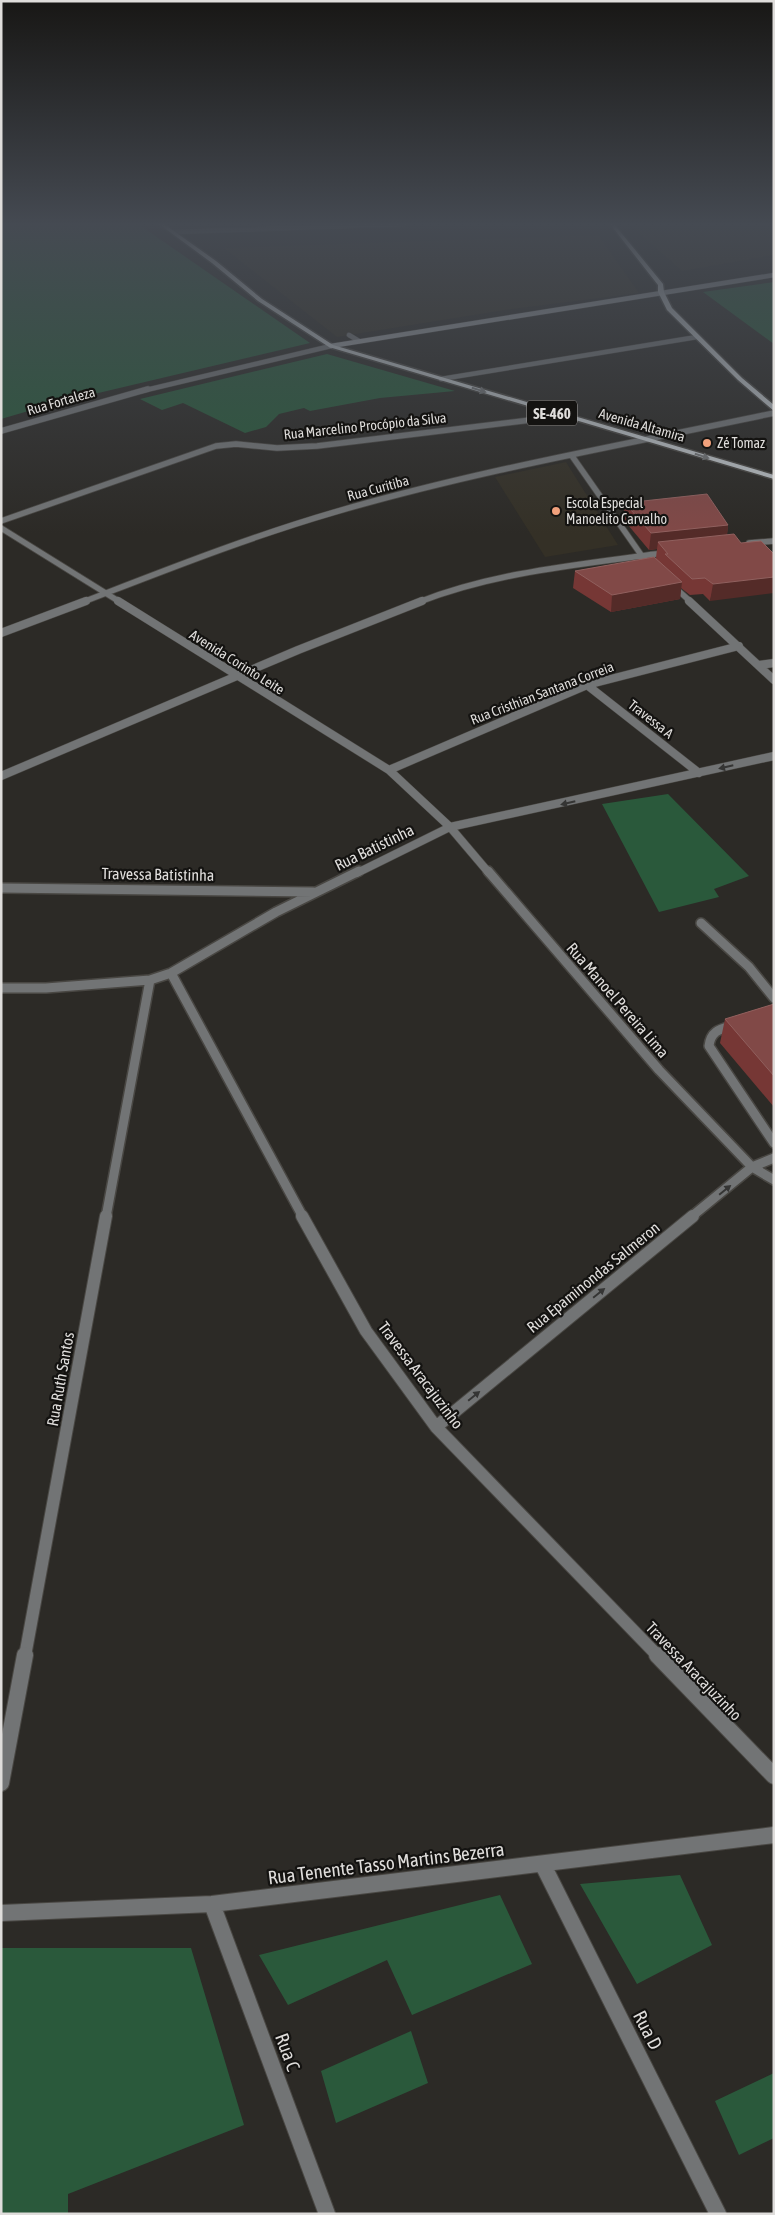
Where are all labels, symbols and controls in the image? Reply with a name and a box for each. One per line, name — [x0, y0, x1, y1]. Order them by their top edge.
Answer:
street label: Rua Fortaleza — [25, 384, 97, 418]
one-way arrow — [471, 387, 486, 395]
road number: SE-460 — [527, 400, 577, 426]
street label: Avenida Altamira — [597, 405, 687, 445]
street label: Rua Marcelino Procópio da Silva — [283, 409, 447, 443]
place label: Zé Tomaz — [717, 435, 765, 451]
marker: Zé Tomaz — [701, 437, 713, 449]
one-way arrow — [694, 452, 709, 460]
street label: Rua Curitiba — [346, 472, 410, 504]
place label: Escola Especial Manoelito Carvalho — [566, 495, 667, 527]
marker: Escola Especial Manoelito Carvalho — [550, 505, 562, 517]
street label: Avenida Corinto Leite — [187, 626, 287, 698]
street label: Rua Cristhian Santana Correia — [468, 658, 616, 728]
street label: Travessa A — [625, 696, 677, 742]
one-way arrow — [719, 763, 734, 771]
one-way arrow — [560, 799, 575, 807]
street label: Rua Batistinha — [332, 820, 416, 874]
street label: Travessa Batistinha — [101, 864, 215, 884]
street label: Rua Manoel Pereira Lima — [563, 939, 673, 1061]
one-way arrow — [718, 1184, 731, 1195]
street label: Rua Epaminondas Salmeron — [523, 1218, 664, 1337]
one-way arrow — [593, 1287, 606, 1298]
street label: Travessa Aracajuzinho — [374, 1318, 467, 1433]
street label: Rua Ruth Santos — [43, 1330, 77, 1427]
one-way arrow — [467, 1390, 480, 1401]
street label: Travessa Aracajuzinho — [642, 1618, 745, 1725]
street label: Rua Tenente Tasso Martins Bezerra — [266, 1838, 506, 1888]
street label: Rua D — [629, 2007, 667, 2053]
street label: Rua C — [271, 2030, 305, 2074]

